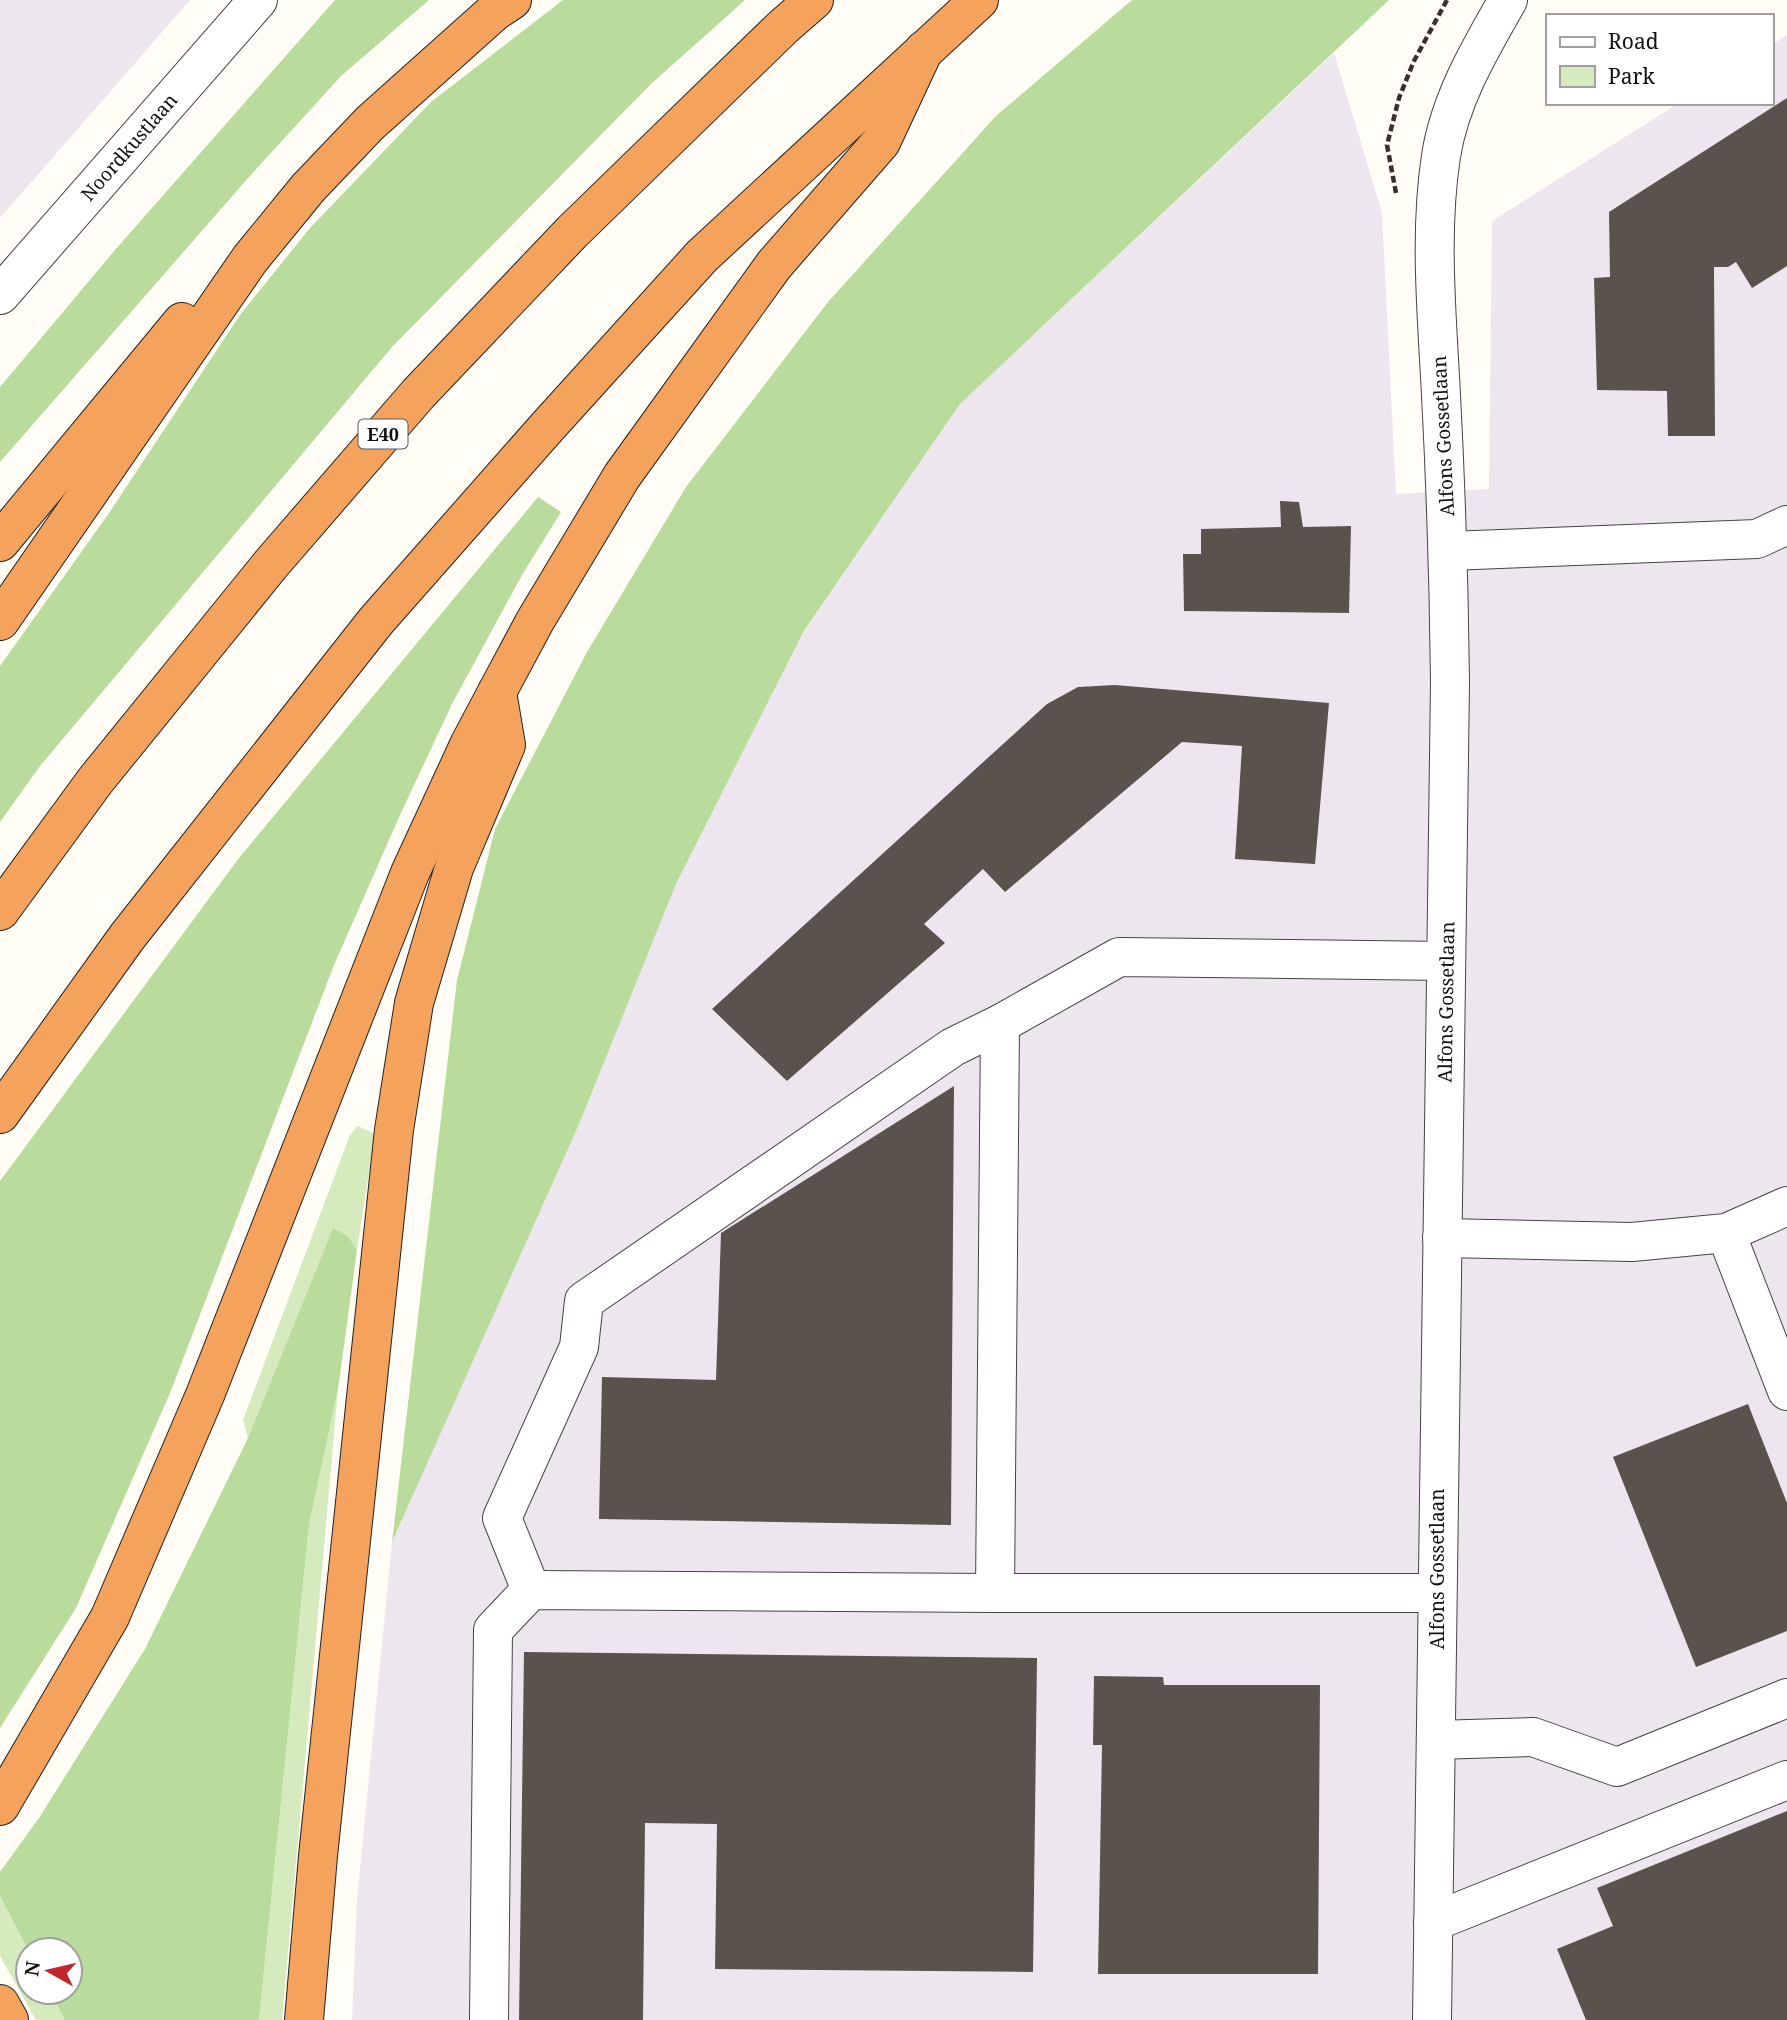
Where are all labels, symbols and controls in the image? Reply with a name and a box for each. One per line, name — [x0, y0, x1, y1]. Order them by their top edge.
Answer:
legend — [1546, 14, 1773, 105]
text: Road — [1608, 27, 1659, 55]
text: Park — [1608, 62, 1655, 90]
street label: Noordkustlaan — [75, 88, 183, 206]
street label: Alfons Gossetlaan — [1426, 355, 1460, 517]
road number: E40 — [358, 420, 408, 448]
street label: Alfons Gossetlaan — [1432, 921, 1460, 1083]
street label: Alfons Gossetlaan — [1424, 1488, 1450, 1650]
north arrow — [14, 1936, 84, 2006]
text: N — [18, 1959, 46, 1978]

